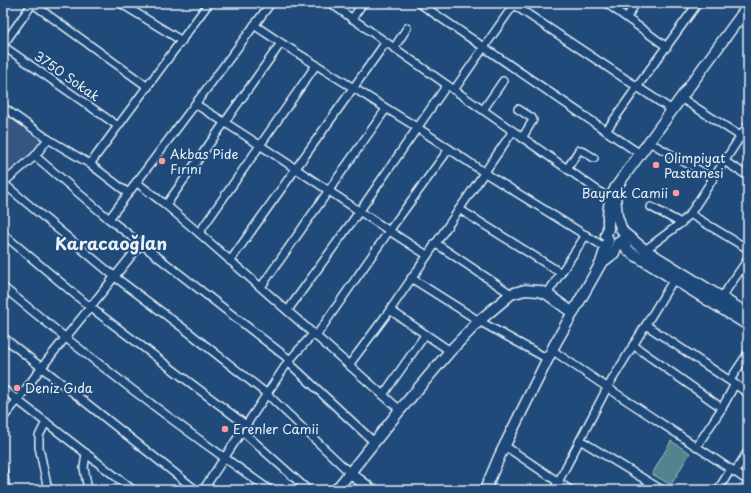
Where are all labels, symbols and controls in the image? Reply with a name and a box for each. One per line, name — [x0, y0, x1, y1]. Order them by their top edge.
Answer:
street label: 3750 Sokak — [31, 46, 104, 106]
place label: Akbas Pide Fırını — [170, 144, 238, 178]
place label: Olimpiyat Pastanesi — [664, 148, 726, 182]
marker: Akbas Pide Fırını — [157, 156, 167, 166]
marker: Olimpiyat Pastanesi — [651, 160, 661, 170]
place label: Bayrak Camii — [581, 183, 668, 202]
marker: Bayrak Camii — [671, 188, 681, 198]
district label: Karacaoğlan — [55, 230, 167, 256]
place label: Deniz Gıda — [25, 378, 93, 397]
marker: Deniz Gıda — [12, 383, 22, 393]
place label: Erenler Camii — [233, 419, 319, 438]
marker: Erenler Camii — [220, 424, 230, 434]

